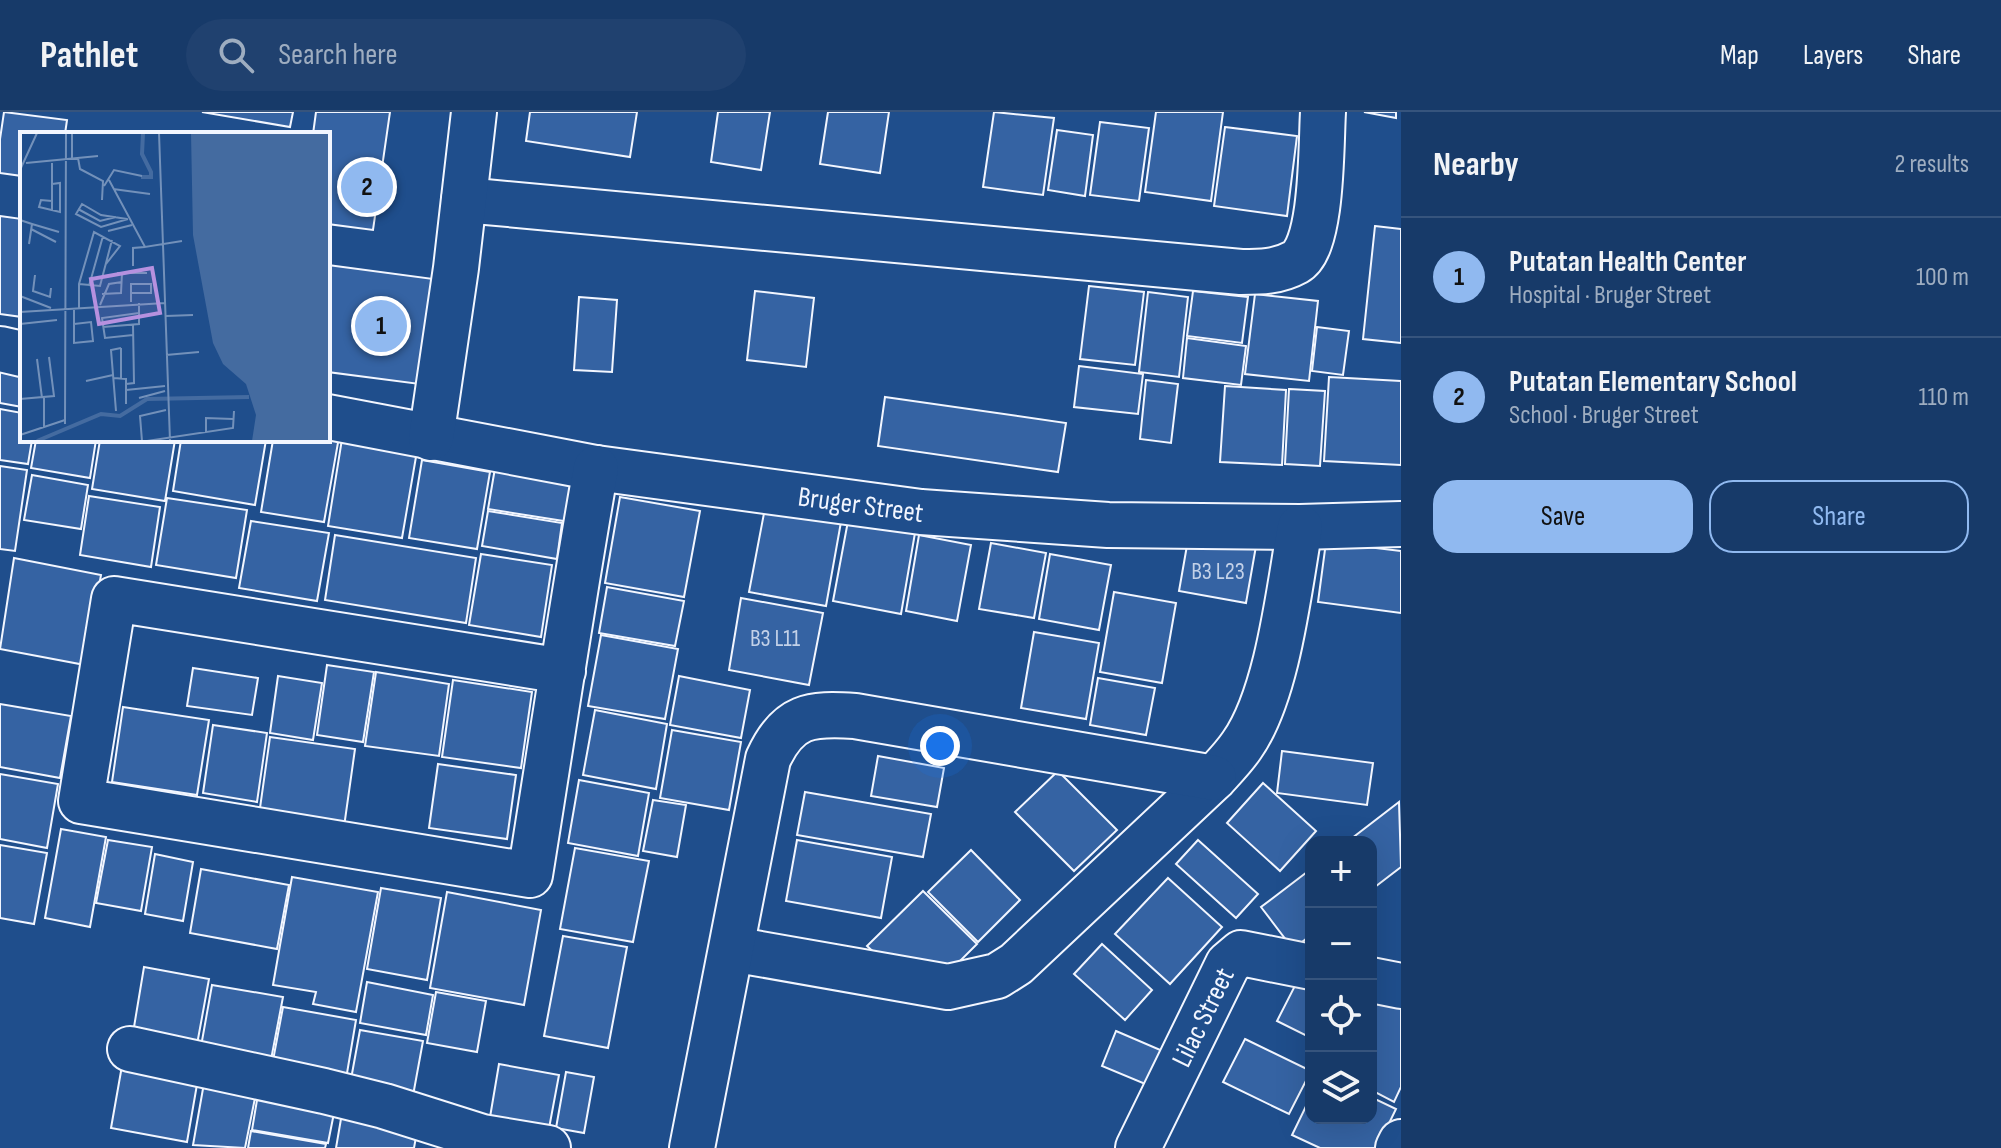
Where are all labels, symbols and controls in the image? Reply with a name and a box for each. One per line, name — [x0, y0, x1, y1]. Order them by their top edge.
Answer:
search box — [186, 19, 746, 91]
text: Pathlet — [40, 33, 138, 78]
icon: search — [214, 33, 258, 77]
text: Search here — [278, 37, 397, 73]
text: Map — [1720, 39, 1759, 72]
text: Layers — [1803, 39, 1863, 72]
text: Share — [1907, 39, 1961, 72]
inset map — [20, 132, 330, 442]
text: Nearby — [1433, 144, 1519, 185]
text: 2 results — [1895, 149, 1969, 180]
pin: 2 — [341, 157, 393, 217]
text: Putatan Health Center — [1509, 244, 1746, 280]
text: 1 — [1454, 262, 1464, 293]
text: 100 m — [1916, 262, 1969, 293]
text: Hospital · Bruger Street — [1509, 280, 1711, 311]
pin: 1 — [355, 296, 407, 356]
text: Putatan Elementary School — [1509, 364, 1797, 400]
text: 2 — [1453, 382, 1465, 413]
text: 110 m — [1918, 382, 1969, 413]
text: School · Bruger Street — [1509, 400, 1699, 431]
button: Save — [1433, 480, 1693, 553]
button: Share — [1709, 480, 1969, 553]
street label: Bruger Street — [796, 481, 925, 530]
house number: B3 L23 — [1191, 557, 1245, 586]
house number: B3 L11 — [750, 624, 801, 653]
your location — [920, 726, 960, 766]
map controls — [1305, 836, 1377, 1124]
button: + — [1305, 836, 1377, 908]
button: − — [1305, 908, 1377, 980]
street label: Lilac Street — [1165, 962, 1242, 1073]
button: locate — [1305, 980, 1377, 1052]
button: layers — [1305, 1052, 1377, 1124]

